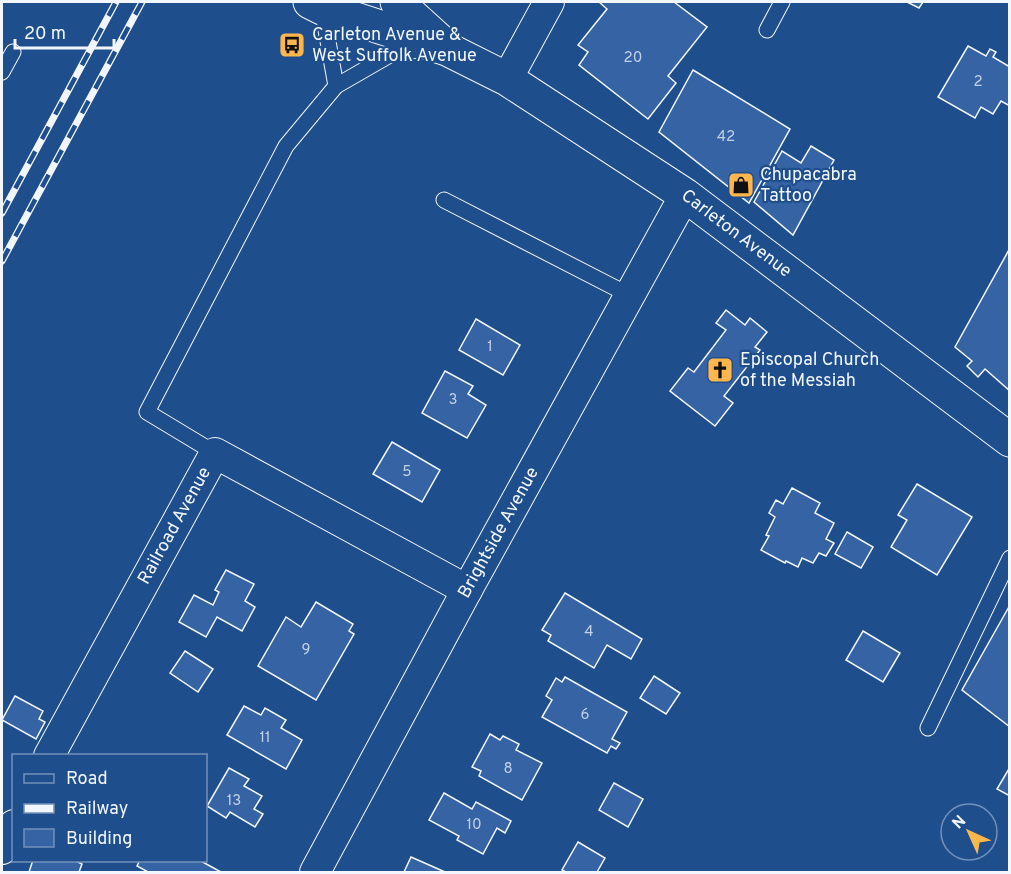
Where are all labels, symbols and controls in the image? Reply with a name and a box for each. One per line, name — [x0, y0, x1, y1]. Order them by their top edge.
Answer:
scale bar — [15, 12, 114, 50]
text: 20 m — [24, 23, 66, 46]
place label: Carleton Avenue & West Suffolk Avenue — [312, 24, 477, 68]
bus stop icon: Carleton Avenue & West Suffolk Avenue — [277, 30, 307, 60]
house number: 20 — [624, 49, 642, 68]
house number: 2 — [973, 73, 983, 92]
house number: 42 — [717, 128, 735, 147]
place label: Chupacabra Tattoo — [760, 164, 857, 208]
shop icon: Chupacabra Tattoo — [726, 170, 756, 200]
street label: Carleton Avenue — [676, 185, 796, 283]
house number: 1 — [487, 338, 493, 357]
place label: Episcopal Church of the Messiah — [740, 349, 879, 393]
church icon: Episcopal Church of the Messiah — [705, 355, 735, 385]
house number: 3 — [448, 391, 458, 410]
street label: Railroad Avenue — [133, 463, 217, 589]
house number: 5 — [402, 463, 412, 482]
street label: Brightside Avenue — [453, 463, 545, 603]
house number: 4 — [584, 623, 594, 642]
house number: 9 — [302, 641, 310, 660]
house number: 6 — [581, 706, 590, 725]
house number: 11 — [259, 729, 271, 748]
legend — [12, 754, 207, 862]
house number: 8 — [503, 760, 513, 779]
text: Road — [66, 768, 108, 791]
house number: 13 — [227, 792, 241, 811]
text: Railway — [66, 798, 128, 821]
north arrow — [939, 802, 999, 862]
text: N — [949, 812, 971, 834]
house number: 10 — [466, 816, 482, 835]
text: Building — [66, 828, 132, 851]

